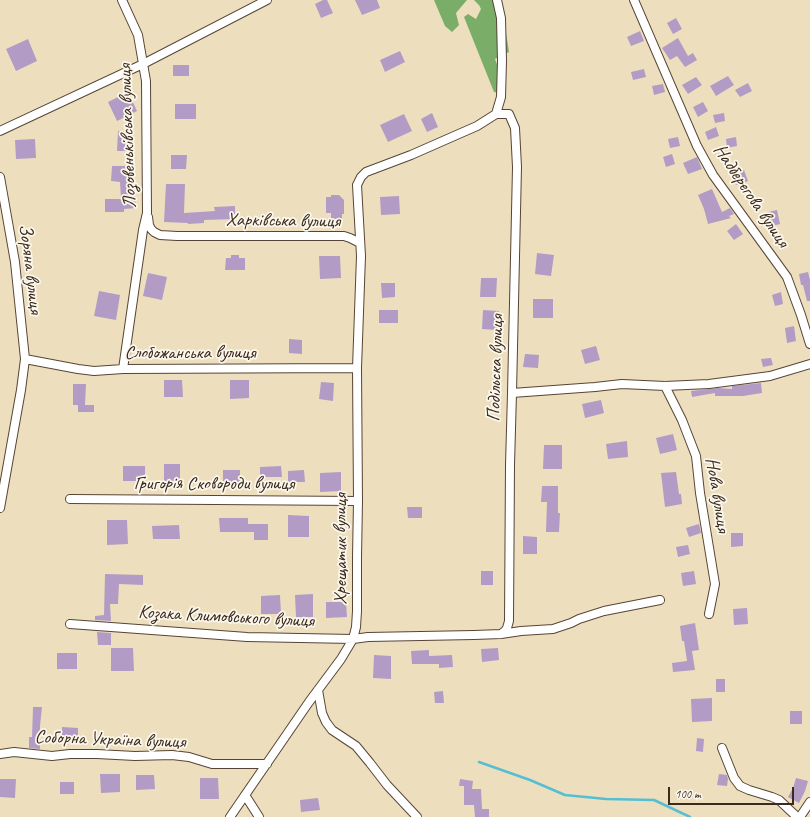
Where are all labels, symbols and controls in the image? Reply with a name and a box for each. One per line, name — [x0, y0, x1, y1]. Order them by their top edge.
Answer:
street label: Лозовеньківська вулиця — [114, 63, 142, 209]
street label: Надберегова вулиця — [708, 140, 794, 252]
street label: Харківська вулиця — [226, 209, 340, 233]
street label: Зоряна вулиця — [13, 223, 47, 315]
street label: Подільска вулиця — [483, 314, 509, 422]
street label: Слобожанська вулиця — [124, 342, 256, 364]
street label: Нова вулиця — [700, 456, 734, 534]
street label: Григорія Сковороди вулиця — [134, 473, 294, 495]
street label: Хрещатик вулиця — [330, 493, 352, 605]
street label: Козака Климовського вулиця — [138, 601, 314, 633]
street label: Соборна Україна вулиця — [34, 726, 186, 754]
scale bar — [670, 779, 796, 805]
text: 100 m — [675, 786, 701, 802]

